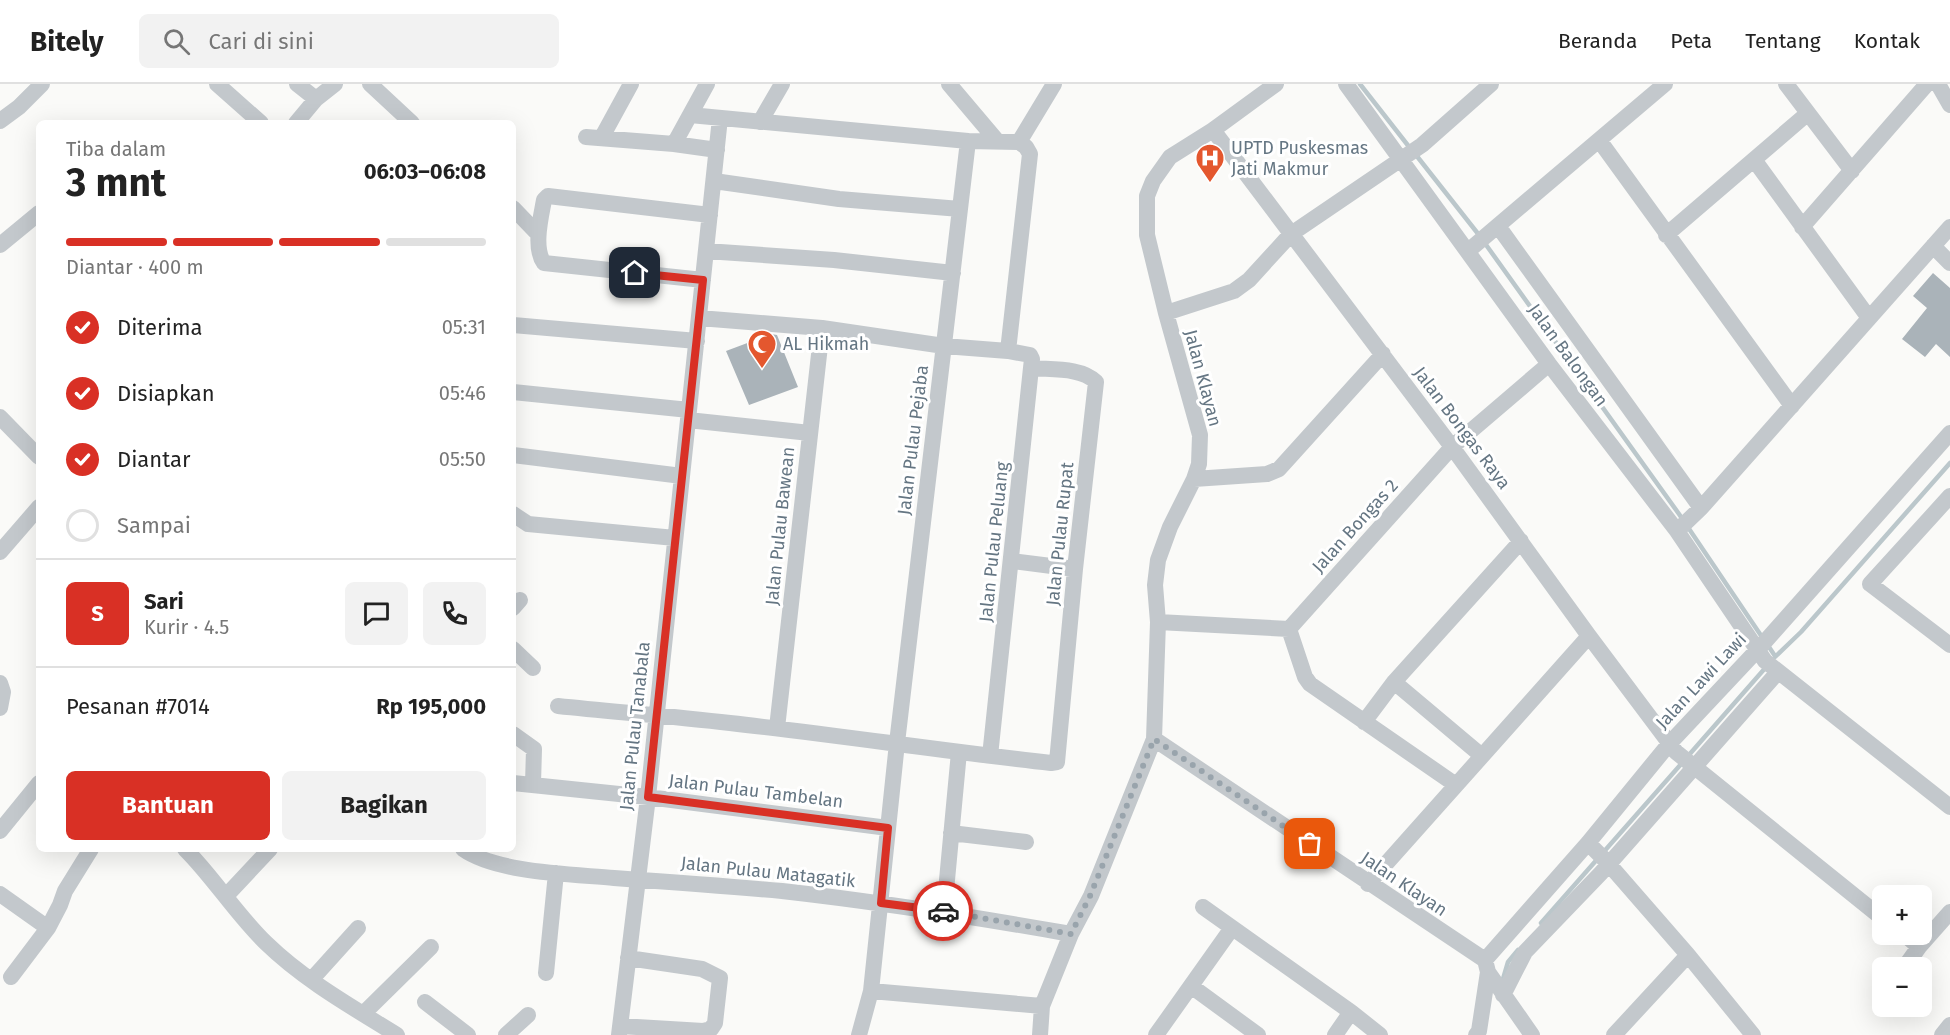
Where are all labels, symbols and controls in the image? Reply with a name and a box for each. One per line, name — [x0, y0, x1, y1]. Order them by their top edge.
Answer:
search box — [139, 14, 559, 68]
text: Bitely — [30, 25, 103, 58]
icon: search — [160, 25, 193, 58]
text: Cari di sini — [208, 28, 314, 55]
text: Beranda — [1558, 28, 1637, 54]
text: Peta — [1670, 28, 1712, 54]
text: Tentang — [1745, 28, 1821, 54]
text: Kontak — [1854, 28, 1920, 54]
text: Tiba dalam — [66, 137, 166, 161]
place label: UPTD Puskesmas Jati Makmur — [1231, 137, 1368, 180]
hospital icon: UPTD Puskesmas Jati Makmur — [1194, 142, 1226, 184]
text: 06:03–06:08 — [364, 158, 486, 185]
text: 3 mnt — [66, 160, 166, 206]
pin — [609, 247, 660, 298]
text: Diantar · 400 m — [66, 255, 204, 279]
icon: home — [618, 256, 651, 289]
street label: Jalan Balongan — [1523, 299, 1613, 411]
icon: check — [66, 311, 99, 344]
text: Diterima — [117, 314, 203, 341]
text: 05:31 — [442, 315, 486, 339]
street label: Jalan Klayan — [1179, 327, 1227, 429]
mosque icon: AL Hikmah — [746, 328, 778, 370]
place label: AL Hikmah — [783, 333, 869, 355]
street label: Jalan Bongas Raya — [1409, 362, 1515, 494]
street label: Jalan Pulau Pejaba — [893, 364, 933, 516]
icon: check — [66, 377, 99, 410]
text: Disiapkan — [117, 380, 215, 407]
text: 05:46 — [439, 381, 486, 405]
icon: check — [66, 443, 99, 476]
street label: Jalan Pulau Bawean — [761, 445, 799, 607]
text: Diantar — [117, 446, 190, 473]
text: 05:50 — [439, 447, 486, 471]
street label: Jalan Pulau Peluang — [975, 460, 1013, 623]
street label: Jalan Pulau Rupat — [1042, 461, 1079, 607]
street label: Jalan Bongas 2 — [1307, 475, 1403, 577]
text: Sampai — [117, 512, 191, 539]
button: chat — [345, 582, 408, 645]
button: phone — [423, 582, 486, 645]
text: Sari — [144, 588, 184, 615]
text: S — [91, 600, 104, 627]
text: Kurir · 4.5 — [144, 615, 229, 639]
street label: Jalan Lawi Lawi — [1651, 628, 1751, 734]
street label: Jalan Pulau Tanabala — [615, 640, 655, 812]
text: Pesanan #7014 — [66, 693, 210, 720]
text: Rp 195,000 — [376, 693, 486, 720]
street label: Jalan Pulau Tambelan — [667, 769, 845, 813]
button: Bantuan — [66, 771, 270, 840]
button: Bagikan — [282, 771, 486, 840]
pin — [1284, 818, 1335, 869]
icon: bag — [1293, 827, 1326, 860]
street label: Jalan Klayan — [1357, 847, 1451, 921]
street label: Jalan Pulau Matagatik — [680, 852, 857, 892]
courier — [913, 881, 973, 941]
map controls — [1872, 885, 1932, 1017]
button: + — [1872, 885, 1932, 945]
icon: car — [927, 895, 960, 928]
button: − — [1872, 957, 1932, 1017]

